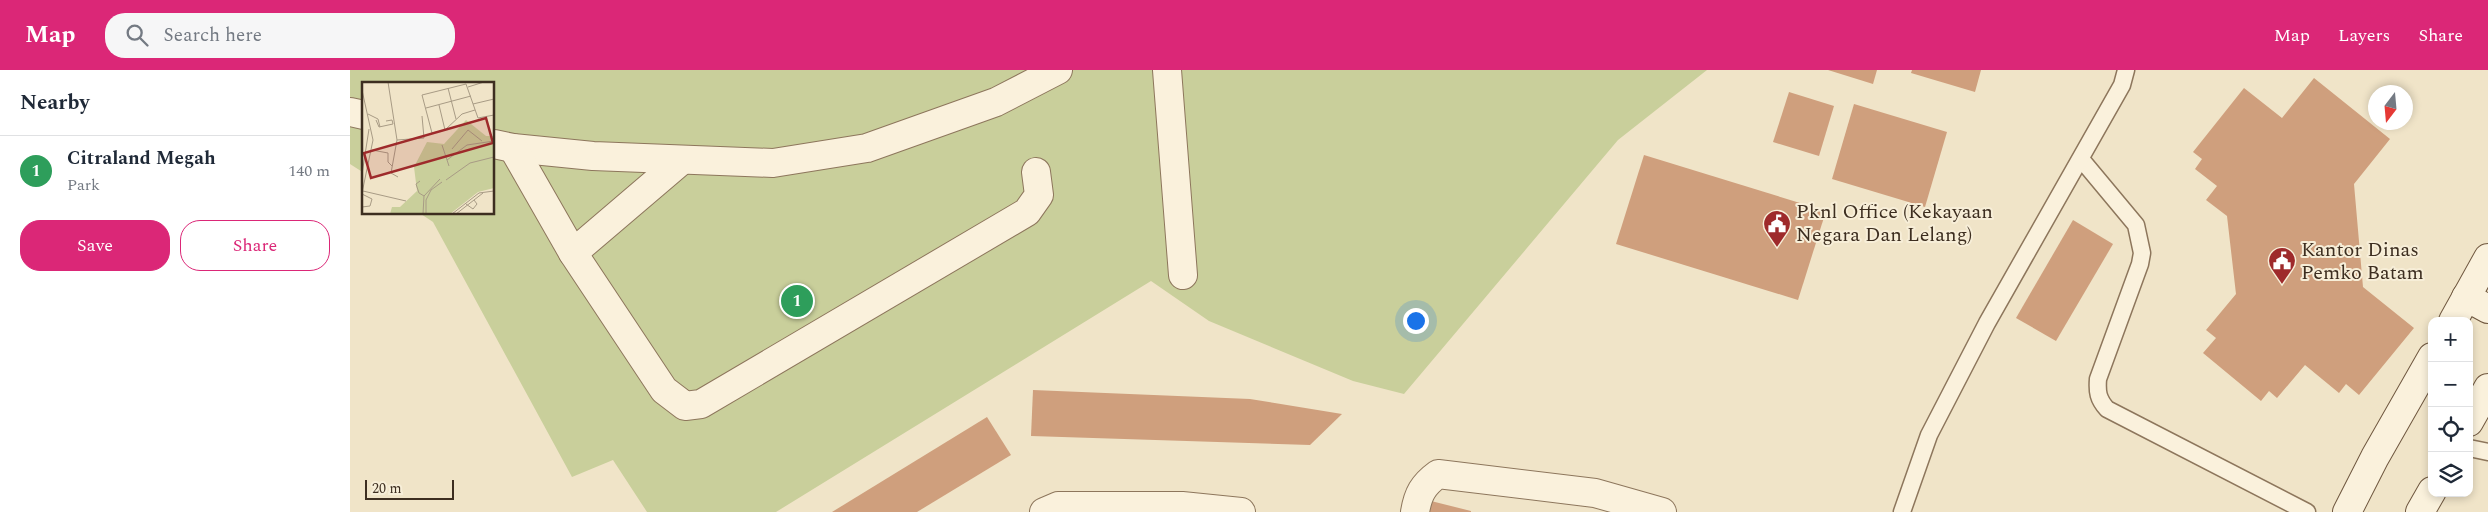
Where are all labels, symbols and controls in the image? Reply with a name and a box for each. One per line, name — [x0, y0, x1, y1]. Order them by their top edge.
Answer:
search box — [105, 13, 455, 58]
text: Map — [25, 17, 75, 53]
icon: search — [123, 21, 151, 49]
text: Search here — [163, 21, 262, 50]
text: Map — [2274, 22, 2310, 49]
text: Layers — [2338, 22, 2390, 49]
text: Share — [2418, 22, 2463, 49]
inset map — [362, 82, 495, 215]
north arrow — [2368, 85, 2413, 130]
text: Nearby — [20, 87, 90, 119]
text: Citraland Megah — [67, 144, 216, 173]
text: 1 — [32, 159, 40, 183]
text: 140 m — [288, 159, 330, 183]
text: Park — [67, 173, 100, 197]
place label: Pknl Office (Kekayaan Negara Dan Lelang) — [1796, 197, 1993, 250]
public building icon: Pknl Office (Kekayaan Negara Dan Lelang) — [1762, 209, 1792, 248]
button: Save — [20, 220, 170, 271]
button: Share — [180, 220, 330, 271]
place label: Kantor Dinas Pemko Batam — [2301, 235, 2424, 288]
public building icon: Kantor Dinas Pemko Batam — [2267, 246, 2297, 285]
pin: 1 — [781, 282, 813, 320]
your location — [1403, 308, 1429, 334]
map controls — [2428, 317, 2473, 497]
button: + — [2428, 317, 2473, 362]
button: − — [2428, 362, 2473, 407]
button: locate — [2428, 407, 2473, 452]
button: layers — [2428, 452, 2473, 497]
scale bar — [365, 477, 454, 500]
text: 20 m — [372, 478, 402, 499]

